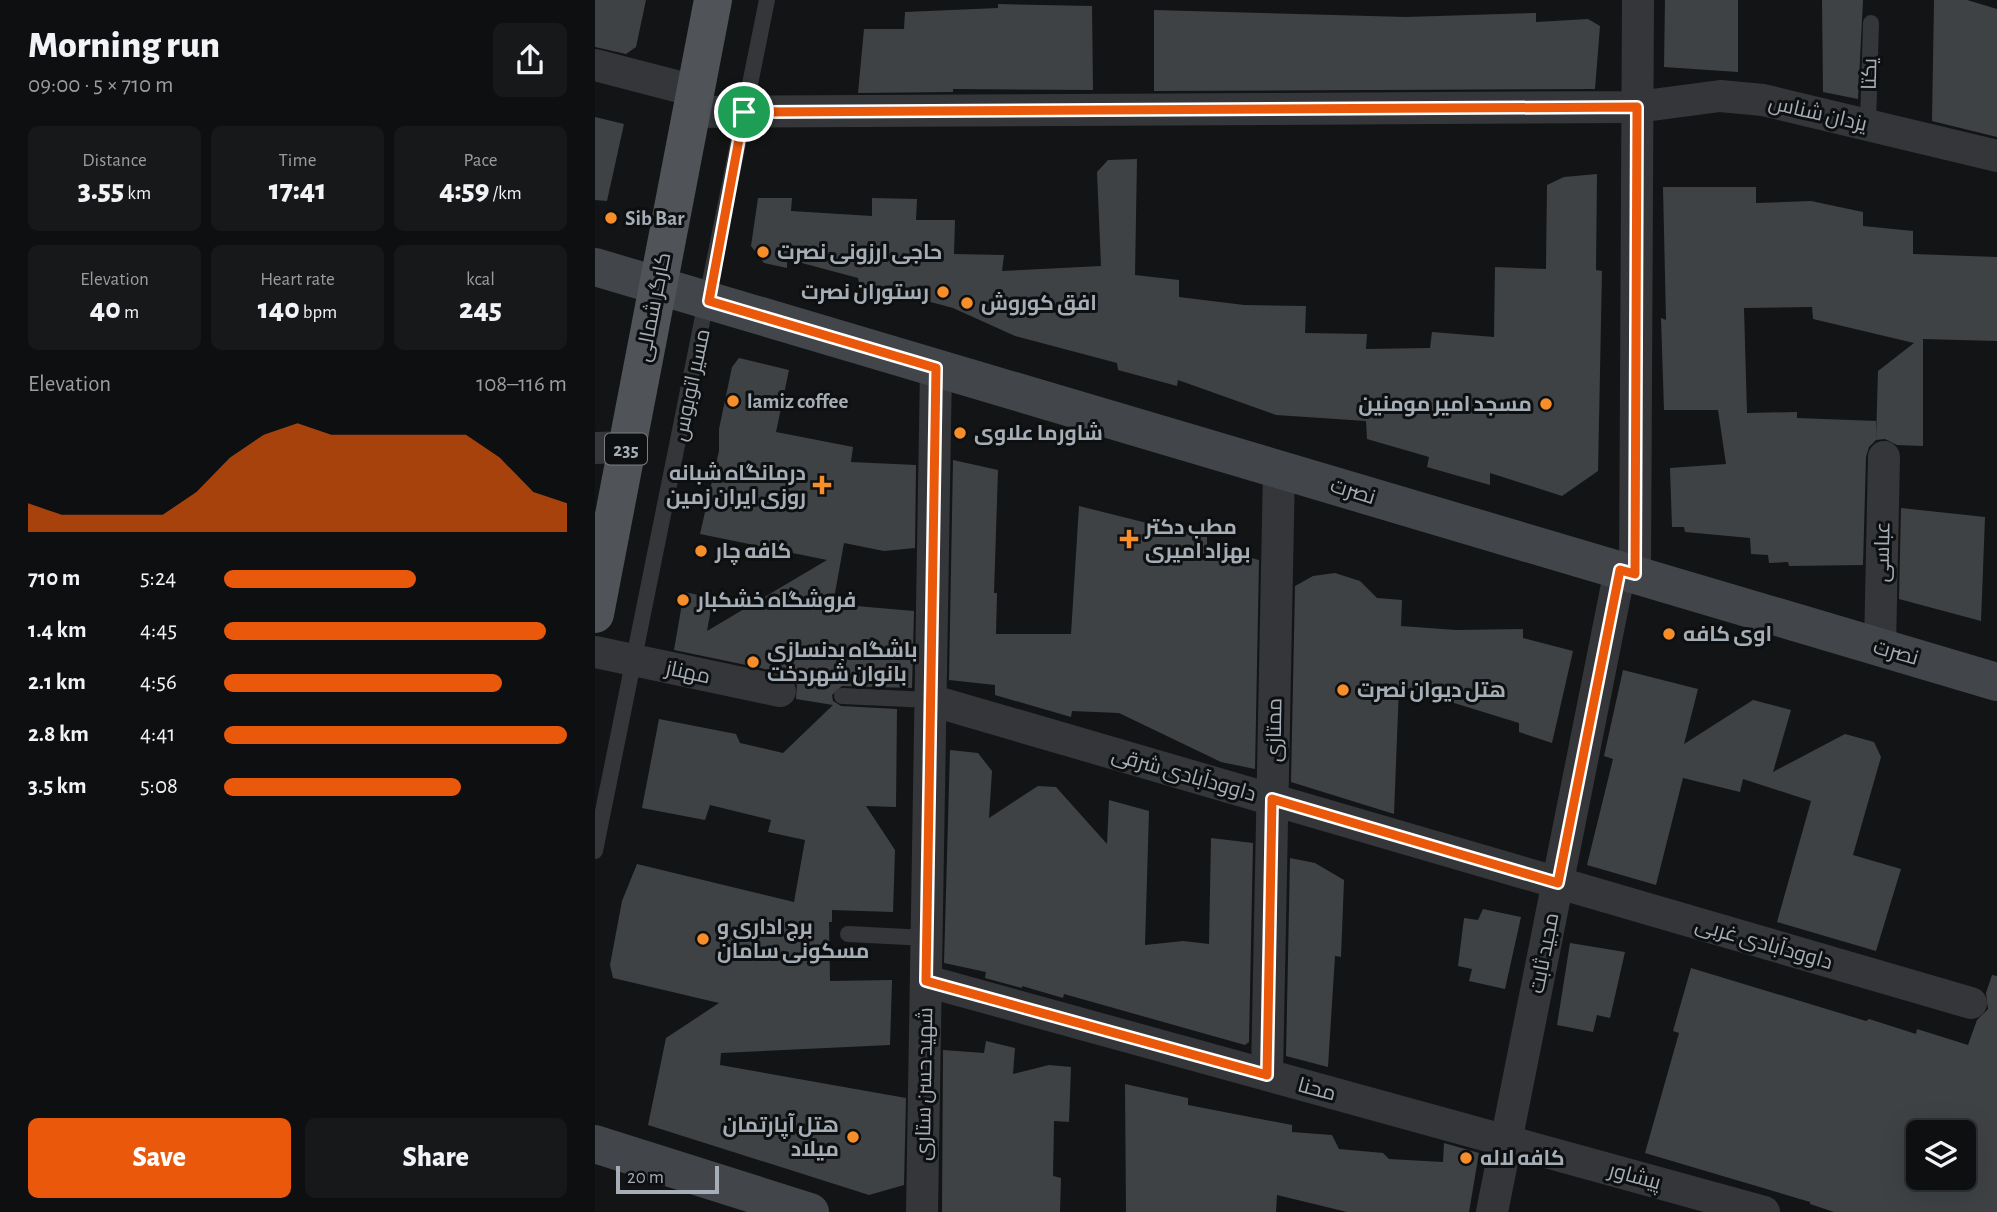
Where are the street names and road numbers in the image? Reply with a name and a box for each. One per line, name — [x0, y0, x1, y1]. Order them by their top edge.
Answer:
street label: یکتا — [1859, 58, 1880, 90]
street label: یزدان شناس — [1766, 92, 1869, 137]
street label: کارگر شمالی — [633, 251, 676, 364]
street label: مسیر اتوبوس — [669, 327, 716, 443]
road number: 235 — [605, 433, 647, 464]
street label: نصرت — [1328, 475, 1378, 509]
street label: عباسی — [1871, 521, 1896, 583]
street label: نصرت — [1871, 636, 1921, 670]
street label: مهناز — [662, 657, 712, 689]
street label: ممتازی — [1263, 698, 1288, 762]
street label: داوودآبادی شرقی — [1109, 742, 1259, 807]
street label: مجید ثابت — [1526, 911, 1563, 995]
street label: داوودآبادی غربی — [1692, 912, 1835, 975]
street label: شهید حسن ستاری — [913, 1007, 938, 1161]
street label: محنا — [1296, 1074, 1338, 1105]
street label: پیشاور — [1605, 1159, 1664, 1196]

